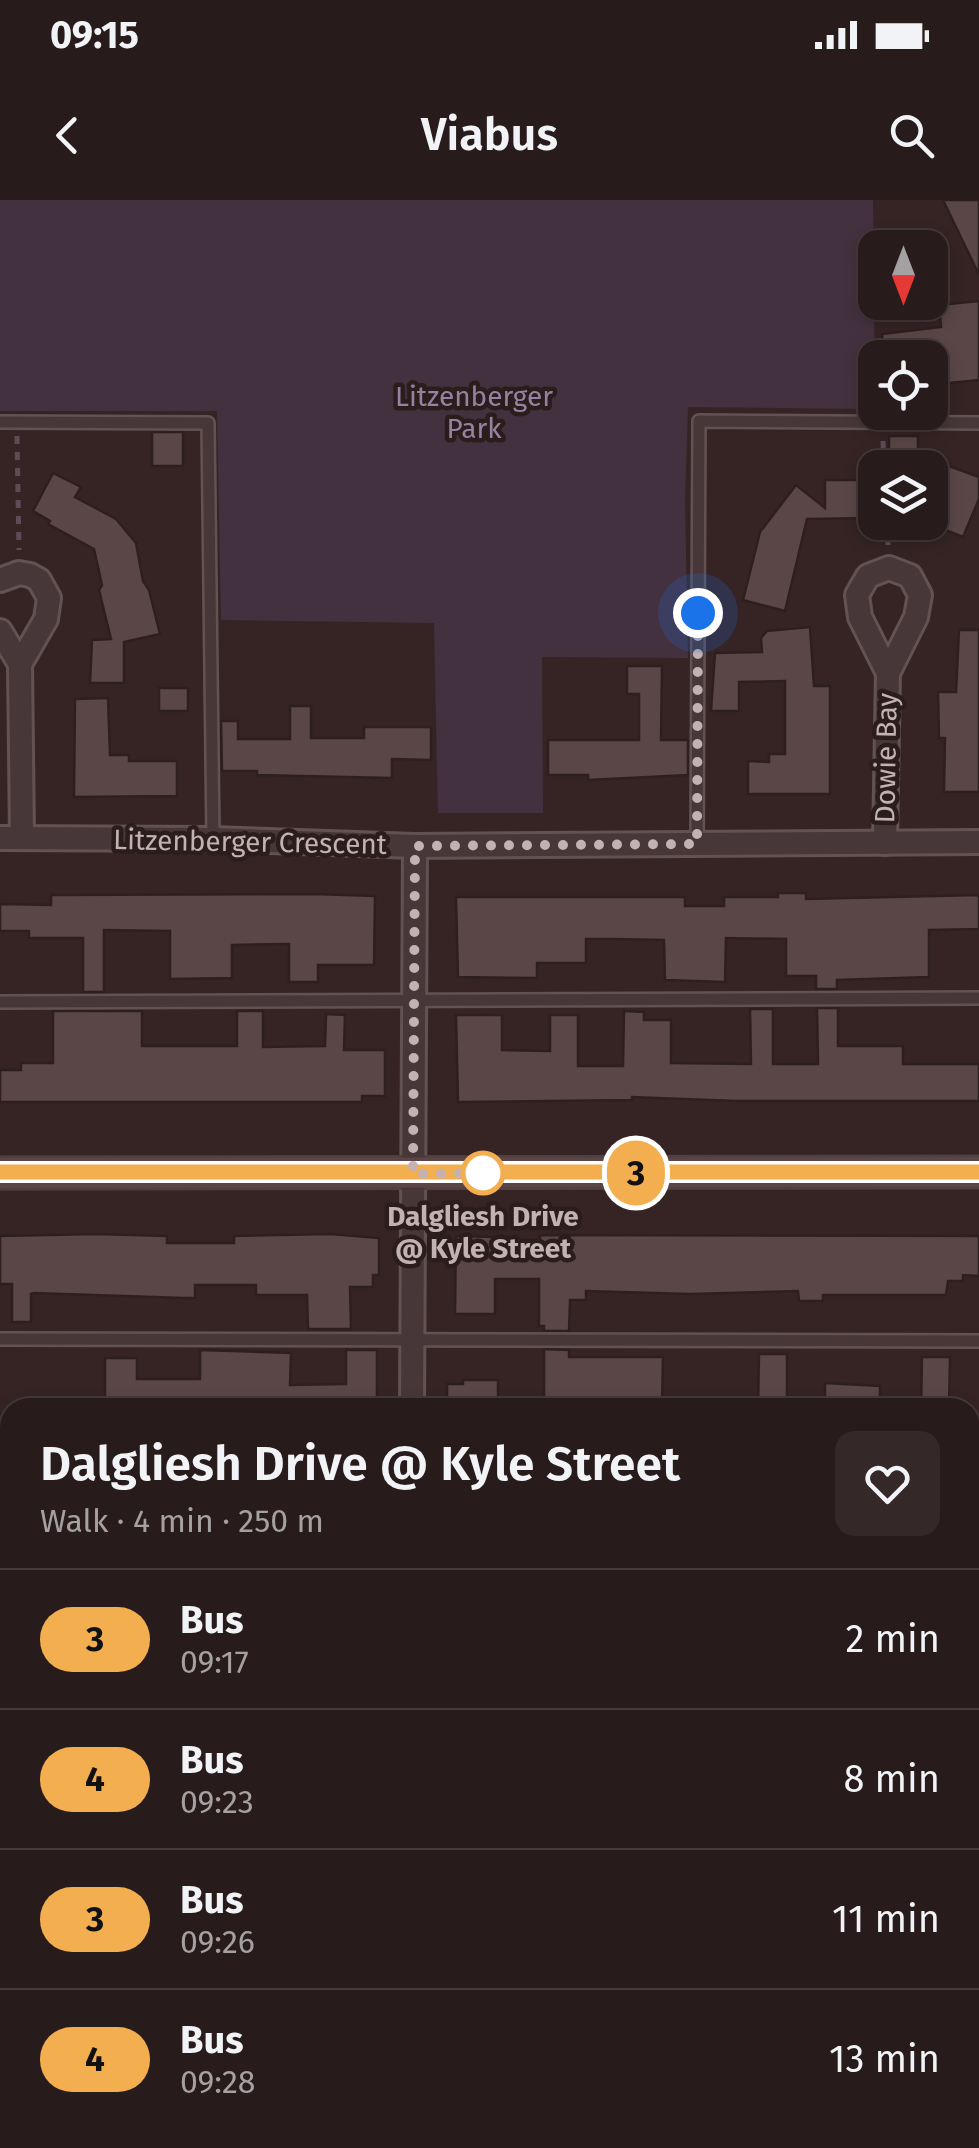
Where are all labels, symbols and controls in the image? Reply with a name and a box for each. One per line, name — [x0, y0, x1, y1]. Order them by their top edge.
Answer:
text: 09:15 — [50, 12, 139, 58]
icon: back — [40, 108, 95, 163]
text: Viabus — [421, 108, 558, 162]
icon: search — [884, 108, 939, 163]
north arrow — [858, 230, 948, 320]
map controls — [858, 230, 948, 540]
button: locate — [858, 340, 948, 430]
park label: Litzenberger Park — [395, 380, 553, 445]
button: layers — [858, 450, 948, 540]
your location — [673, 588, 723, 638]
street label: Dowie Bay — [868, 692, 904, 824]
street label: Litzenberger Crescent — [113, 823, 388, 861]
line badge: 3 — [604, 1140, 668, 1206]
marker: Dalgliesh Drive @ Kyle Street — [462, 1152, 504, 1194]
text: 3 — [627, 1152, 645, 1194]
place label: Dalgliesh Drive @ Kyle Street — [387, 1200, 579, 1265]
button: heart — [835, 1431, 940, 1536]
text: Dalgliesh Drive @ Kyle Street — [40, 1435, 680, 1493]
text: Walk · 4 min · 250 m — [40, 1502, 324, 1540]
text: Bus — [180, 1597, 244, 1643]
text: 2 min — [846, 1616, 940, 1662]
text: 3 — [86, 1618, 104, 1660]
text: 09:17 — [180, 1643, 249, 1681]
text: Bus — [180, 1737, 244, 1783]
text: 8 min — [843, 1756, 940, 1802]
text: 4 — [85, 1758, 105, 1800]
text: 09:23 — [180, 1783, 254, 1821]
text: Bus — [180, 1877, 244, 1923]
text: 11 min — [832, 1896, 940, 1942]
text: 3 — [86, 1898, 104, 1940]
text: 09:26 — [180, 1923, 255, 1961]
text: Bus — [180, 2017, 244, 2063]
text: 13 min — [829, 2036, 940, 2082]
text: 4 — [85, 2038, 105, 2080]
text: 09:28 — [180, 2063, 256, 2101]

